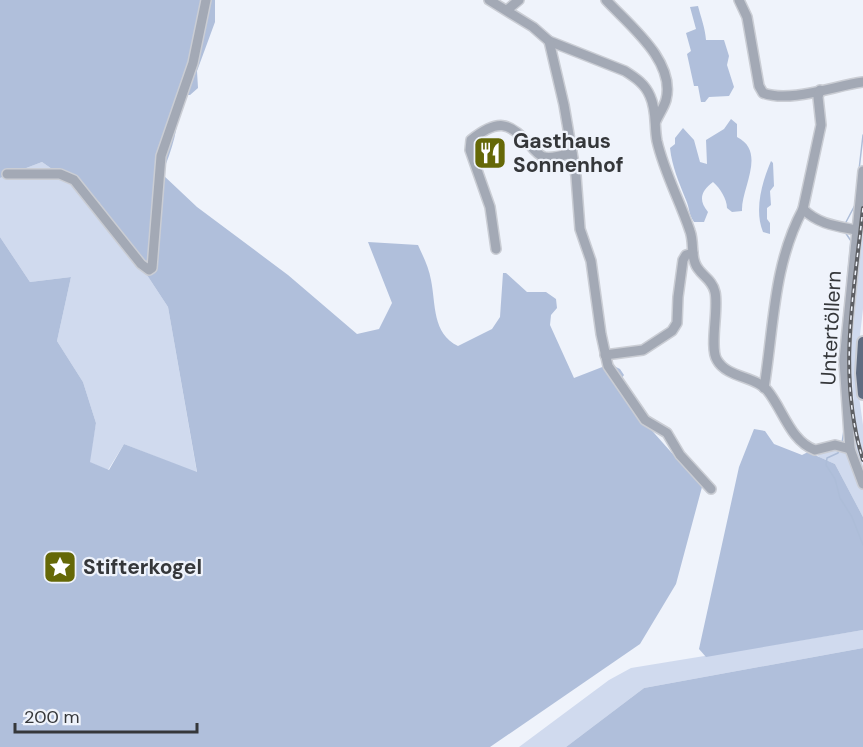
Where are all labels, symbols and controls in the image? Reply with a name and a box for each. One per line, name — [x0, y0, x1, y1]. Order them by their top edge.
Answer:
place label: Gasthaus Sonnenhof — [513, 127, 624, 179]
restaurant icon: Gasthaus Sonnenhof — [472, 135, 508, 171]
street label: Untertöllern — [814, 270, 848, 386]
place icon: Stifterkogel — [42, 549, 78, 585]
place label: Stifterkogel — [83, 553, 202, 581]
scale bar — [15, 696, 196, 734]
text: 200 m — [24, 705, 80, 729]

